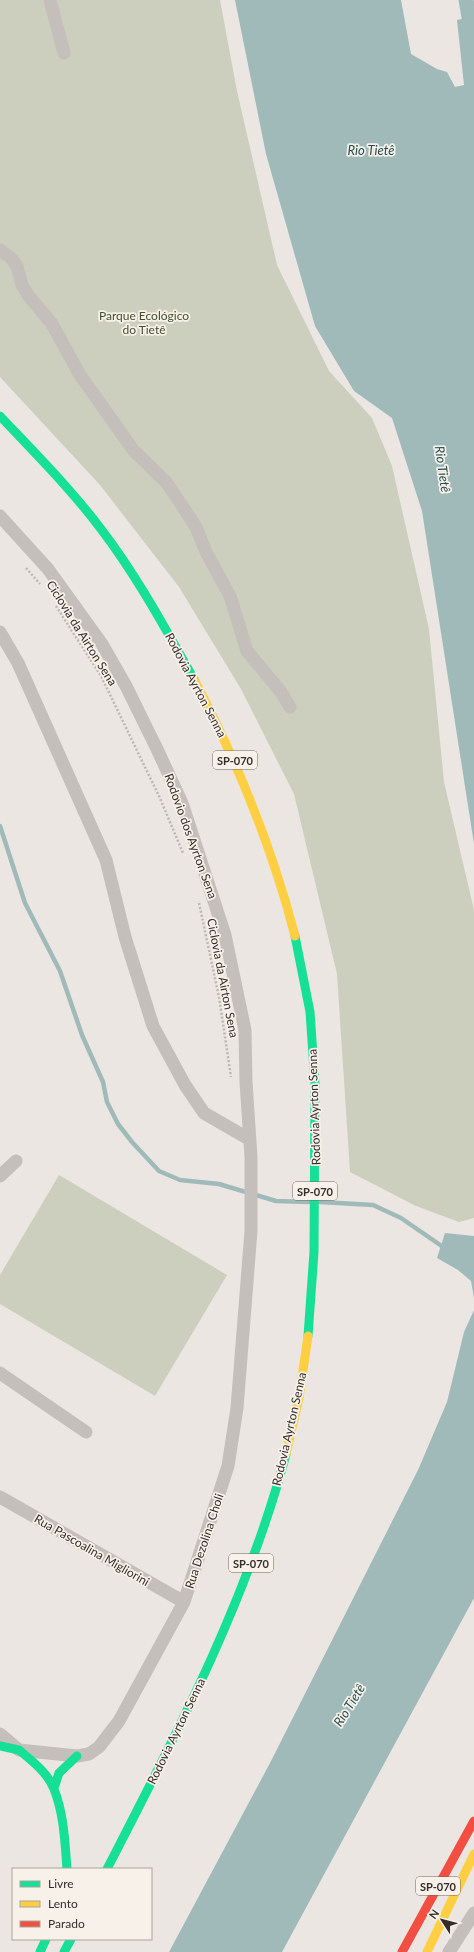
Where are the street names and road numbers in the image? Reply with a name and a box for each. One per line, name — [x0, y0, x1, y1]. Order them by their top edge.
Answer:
street label: Ciclovia da Airton Sena — [44, 578, 120, 688]
street label: Rodovia Ayrton Senna — [162, 630, 230, 740]
road number: SP-070 — [213, 751, 257, 769]
street label: Rodovio dos Ayrton Sena — [161, 771, 221, 901]
street label: Ciclovia da Airton Sena — [204, 917, 242, 1039]
street label: Rodovia Ayrton Senna — [304, 1049, 324, 1165]
road number: SP-070 — [293, 1182, 337, 1200]
street label: Rodovia Ayrton Senna — [269, 1371, 309, 1487]
street label: Rua Dezolina Choli — [182, 1491, 226, 1590]
street label: Rua Pascoalina Migliorini — [32, 1511, 152, 1589]
road number: SP-070 — [229, 1554, 273, 1572]
street label: Rodovia Ayrton Senna — [144, 1675, 208, 1787]
road number: SP-070 — [416, 1877, 460, 1895]

